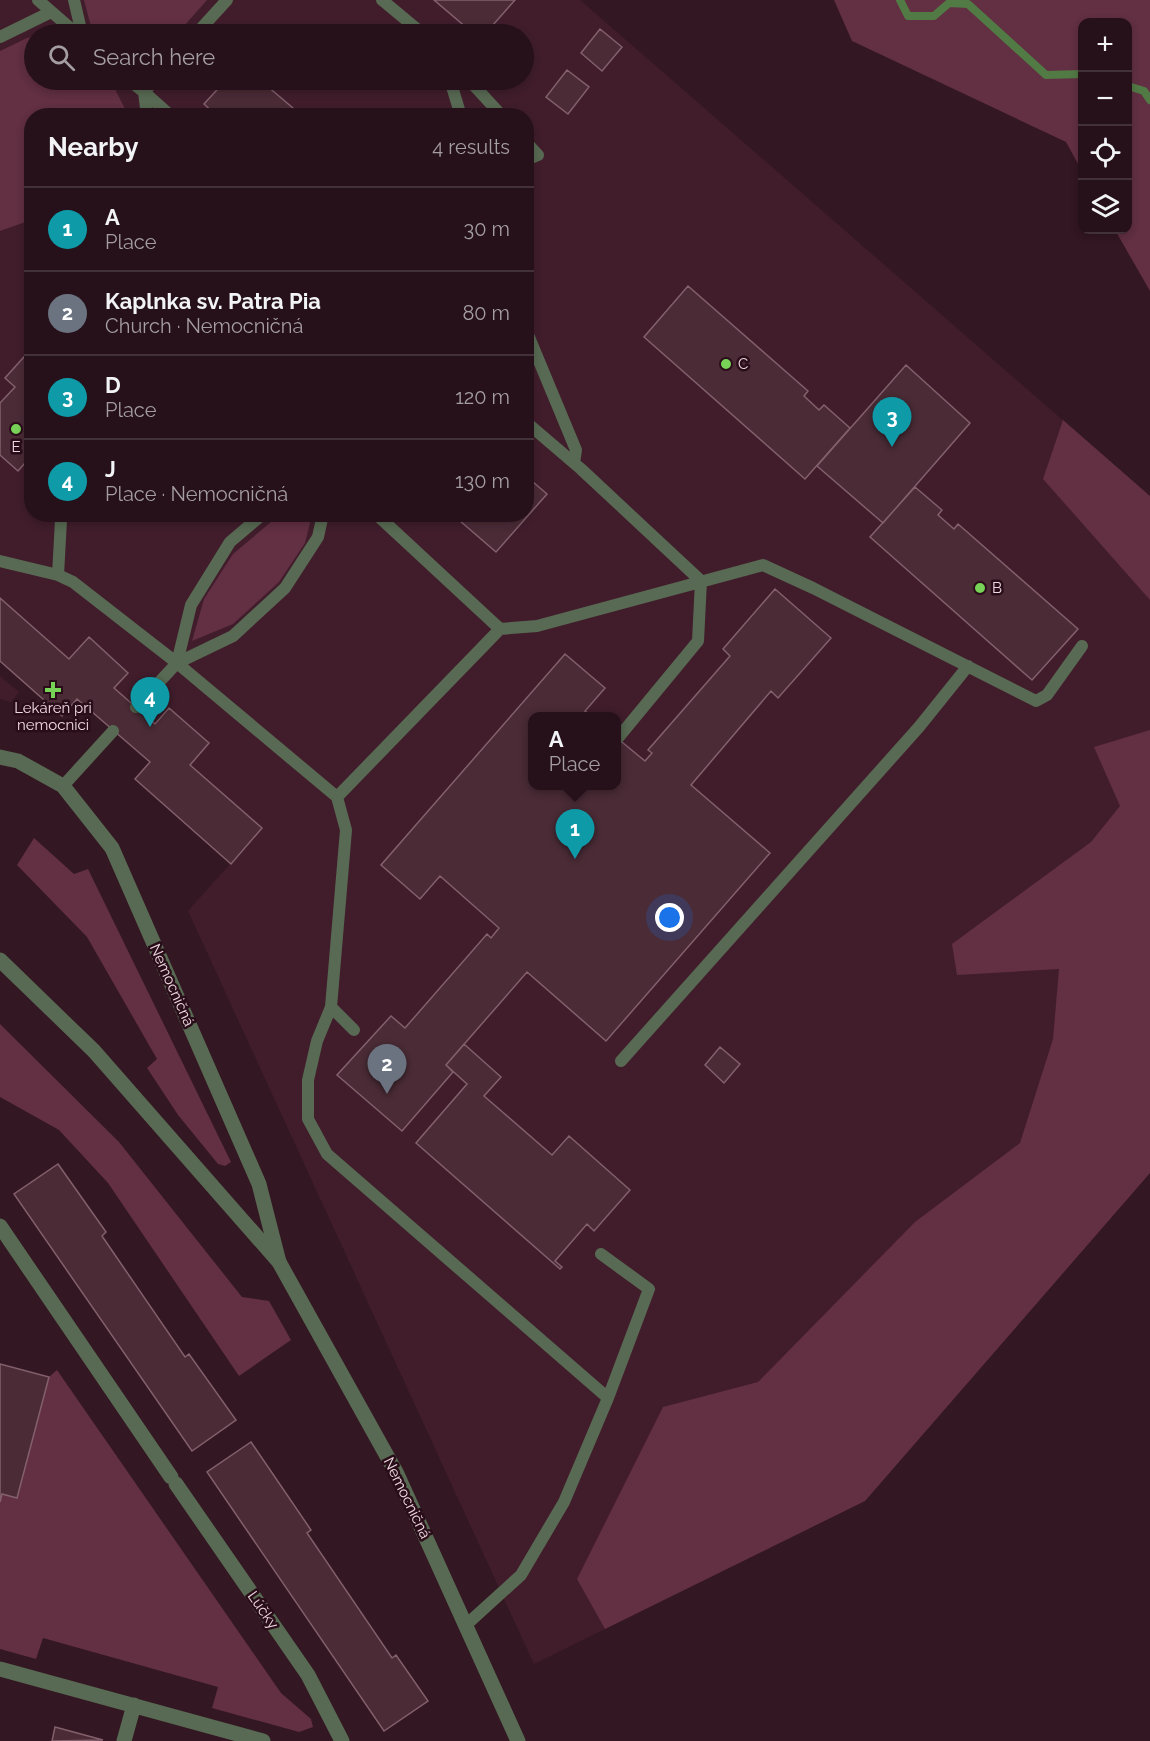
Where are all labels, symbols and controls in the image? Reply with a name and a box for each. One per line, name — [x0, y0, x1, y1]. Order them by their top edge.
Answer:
map controls — [1078, 18, 1132, 234]
button: + — [1078, 18, 1132, 72]
search box — [24, 24, 534, 90]
icon: search — [45, 41, 78, 74]
text: Search here — [93, 44, 215, 70]
button: − — [1078, 72, 1132, 126]
button: locate — [1078, 126, 1132, 180]
text: Nearby — [48, 132, 138, 162]
text: 4 results — [432, 135, 510, 159]
button: layers — [1078, 180, 1132, 234]
text: A — [105, 204, 120, 230]
text: 1 — [63, 217, 72, 241]
text: 30 m — [464, 217, 510, 241]
text: Place — [105, 230, 156, 254]
text: Kaplnka sv. Patra Pia — [105, 288, 321, 314]
text: 2 — [62, 301, 73, 325]
text: 80 m — [462, 301, 510, 325]
text: Church · Nemocničná — [105, 314, 303, 338]
place label: C — [738, 355, 748, 373]
marker: C — [719, 357, 733, 371]
text: D — [105, 372, 121, 398]
text: 3 — [62, 385, 73, 409]
text: 120 m — [455, 385, 510, 409]
text: Place — [105, 398, 156, 422]
pin: 3 — [872, 398, 912, 447]
marker: E — [9, 422, 23, 436]
place label: E — [11, 438, 21, 456]
text: J — [105, 456, 116, 482]
text: 4 — [62, 469, 73, 493]
text: 130 m — [455, 469, 510, 493]
text: Place · Nemocničná — [105, 482, 288, 506]
place label: B — [992, 579, 1002, 597]
marker: B — [973, 581, 987, 595]
pin: 4 — [130, 678, 170, 727]
marker: Lekáreň pri nemocnici — [46, 683, 60, 697]
place label: Lekáreň pri nemocnici — [14, 699, 92, 734]
popup — [528, 712, 621, 790]
text: A — [549, 726, 564, 752]
text: Place — [549, 752, 600, 776]
pin: 1 — [556, 810, 594, 859]
your location — [655, 903, 684, 932]
street label: Nemocničná — [146, 941, 198, 1029]
pin: 2 — [368, 1044, 406, 1094]
street label: Nemocničná — [380, 1454, 434, 1542]
street label: Lúčky — [244, 1588, 282, 1632]

